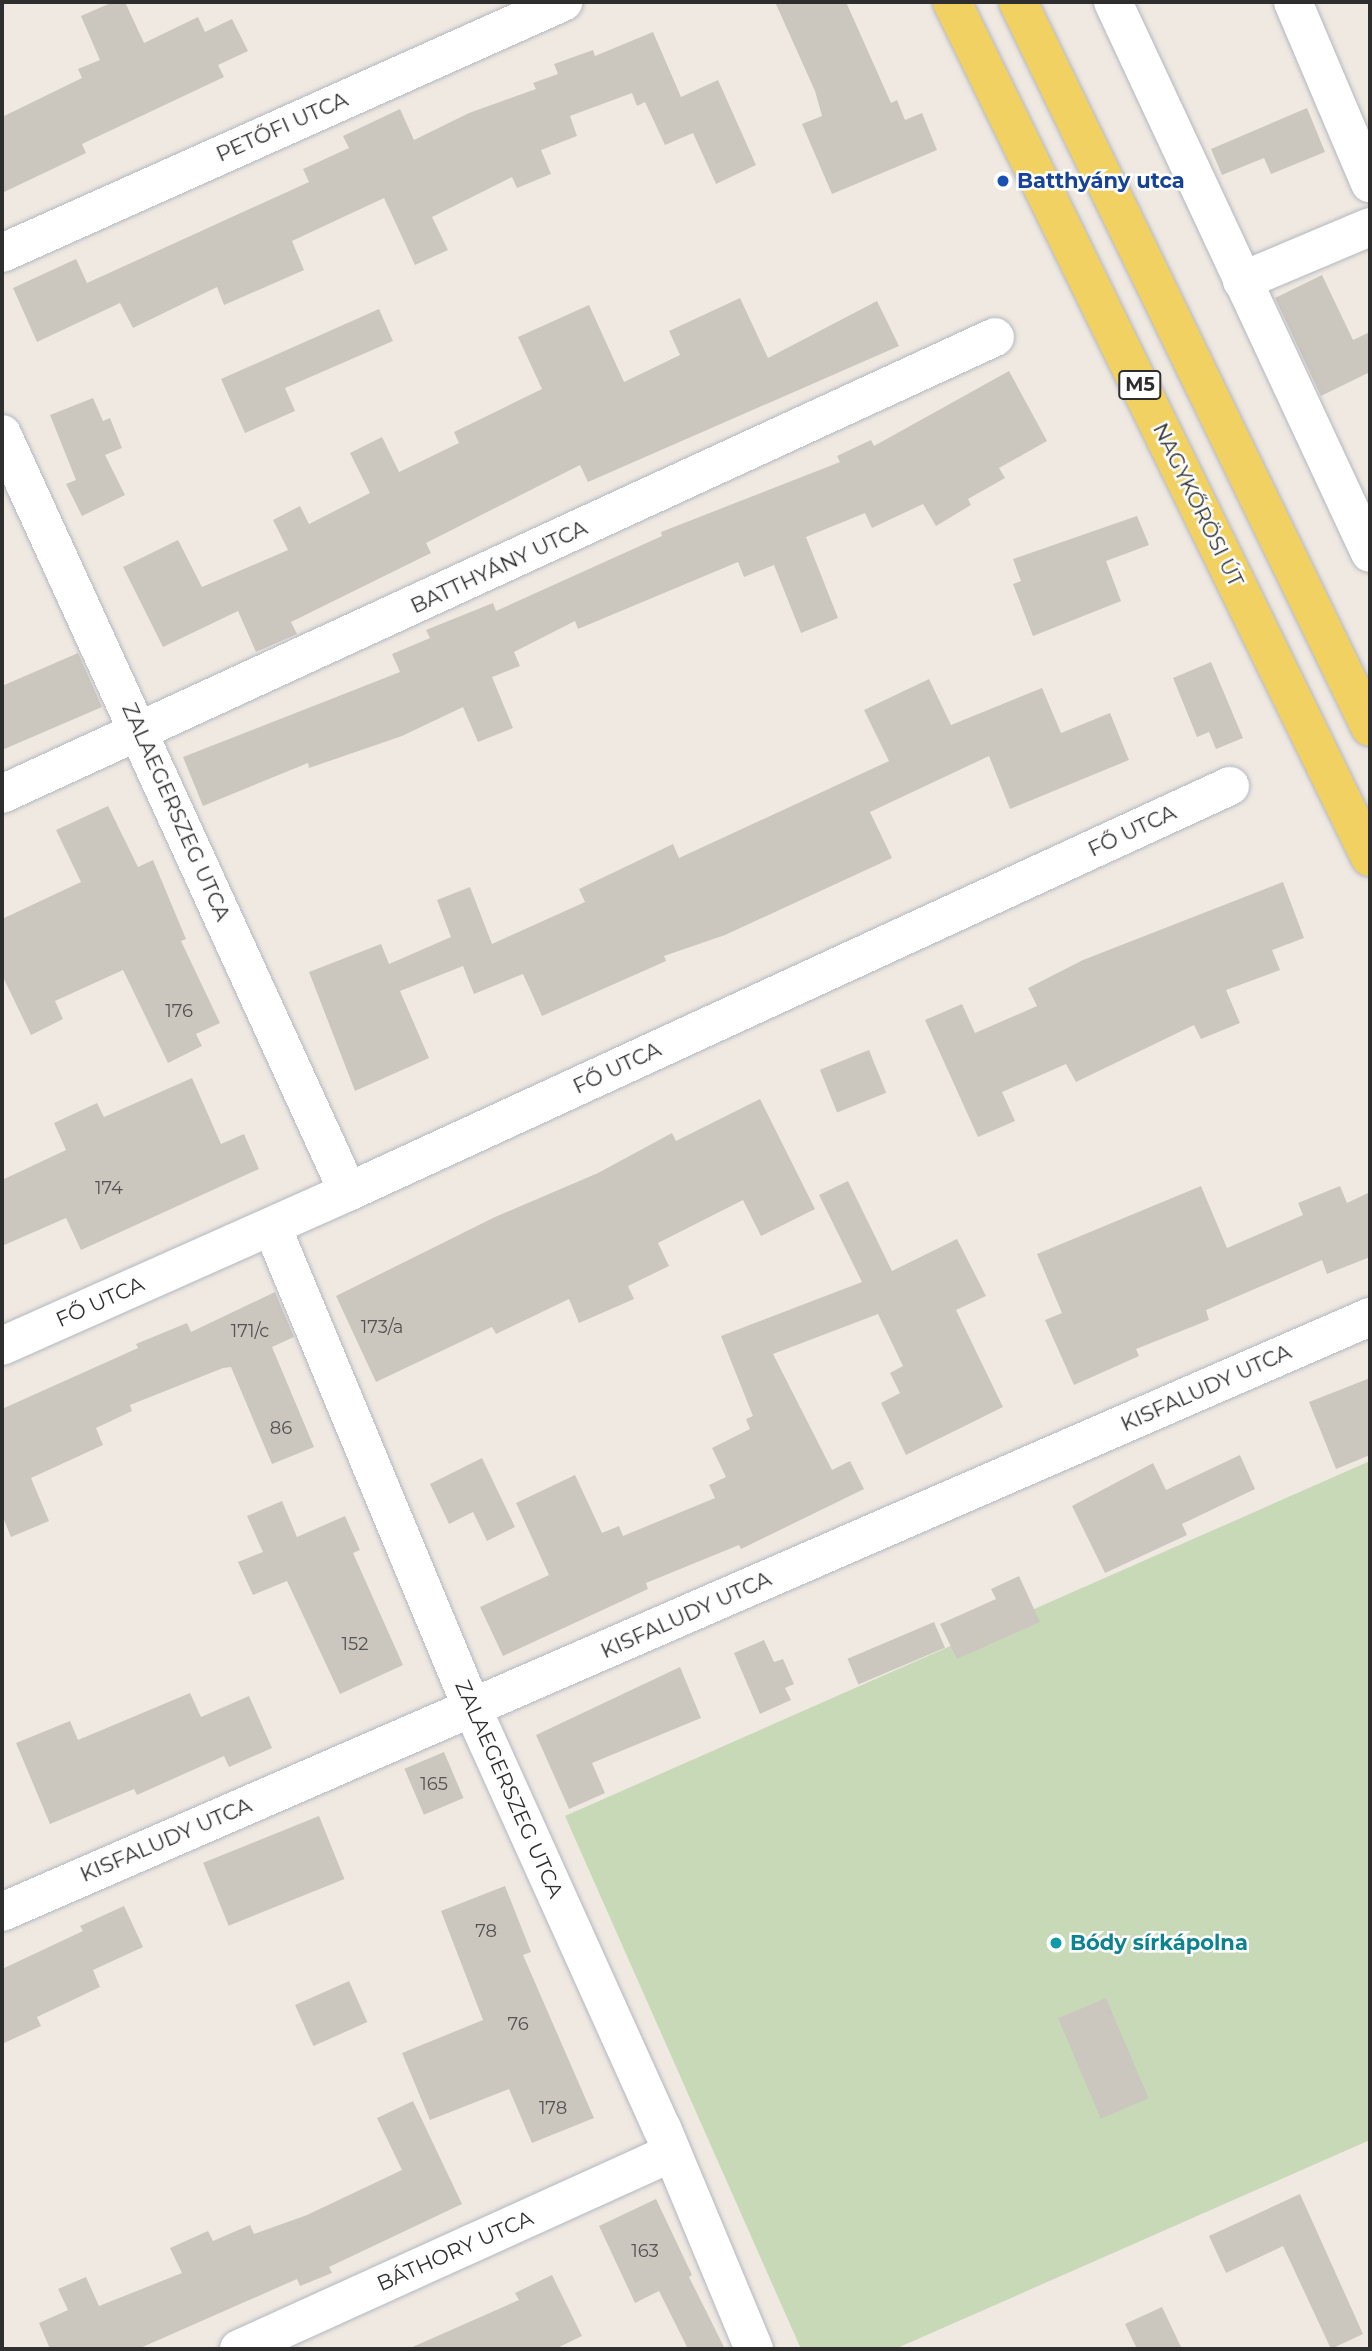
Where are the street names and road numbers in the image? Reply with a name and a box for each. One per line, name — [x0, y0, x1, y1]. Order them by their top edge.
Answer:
street label: PETŐFI UTCA — [212, 87, 352, 167]
road number: M5 — [1117, 370, 1163, 400]
street label: NAGYKŐRÖSI ÚT — [1147, 419, 1249, 591]
street label: BATTHYÁNY UTCA — [407, 515, 591, 619]
street label: ZALAEGERSZEG UTCA — [117, 699, 235, 925]
street label: FŐ UTCA — [1084, 800, 1180, 862]
street label: FŐ UTCA — [569, 1037, 665, 1099]
street label: FŐ UTCA — [52, 1271, 148, 1333]
street label: KISFALUDY UTCA — [1117, 1339, 1295, 1437]
street label: KISFALUDY UTCA — [597, 1566, 775, 1664]
street label: ZALAEGERSZEG UTCA — [450, 1676, 568, 1902]
street label: KISFALUDY UTCA — [76, 1792, 256, 1888]
street label: BÁTHORY UTCA — [373, 2205, 537, 2297]

